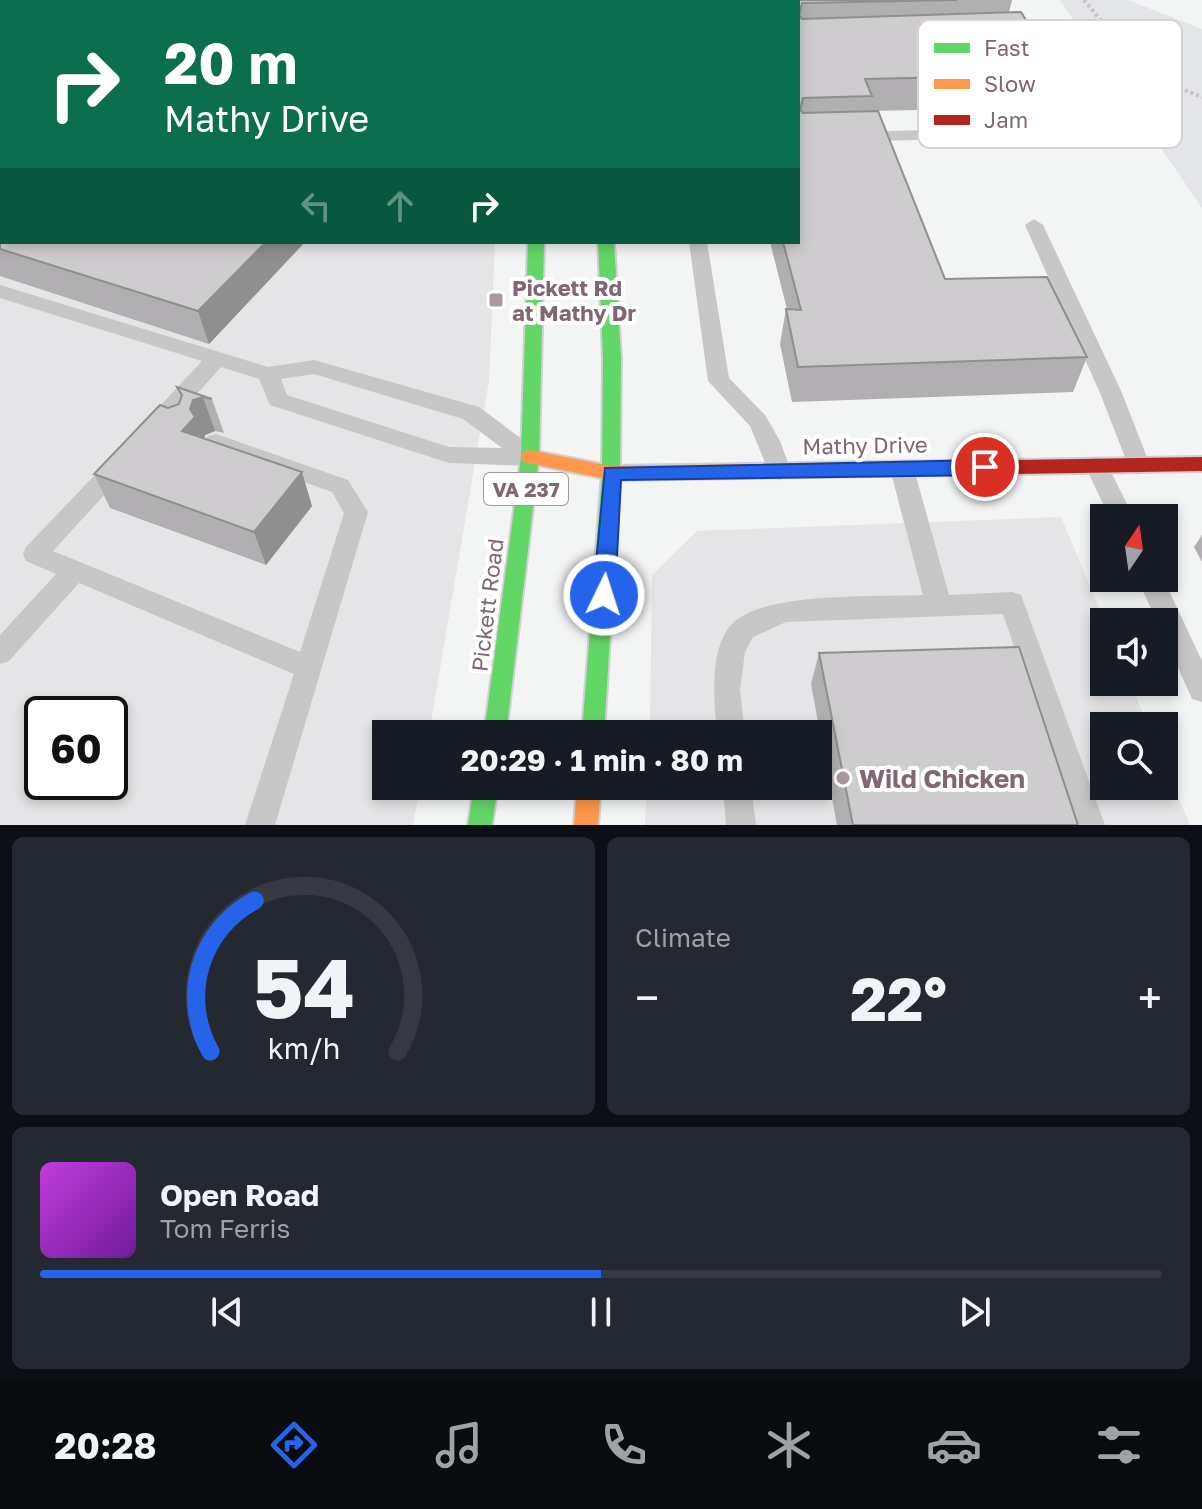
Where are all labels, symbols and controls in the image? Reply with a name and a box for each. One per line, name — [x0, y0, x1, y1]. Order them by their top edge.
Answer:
legend — [918, 20, 1182, 148]
text: 20 m — [164, 29, 298, 96]
icon: right — [32, 32, 136, 136]
text: Fast — [984, 34, 1030, 61]
text: Slow — [984, 70, 1036, 97]
text: Mathy Drive — [164, 97, 369, 140]
text: Jam — [984, 106, 1028, 133]
icon: left — [294, 184, 338, 228]
icon: ahead — [378, 184, 422, 228]
icon: right — [462, 184, 506, 228]
place label: Pickett Rd at Mathy Dr — [512, 274, 637, 326]
marker: Pickett Rd at Mathy Dr — [487, 291, 505, 309]
street label: Mathy Drive — [802, 430, 928, 460]
pin — [951, 433, 1019, 501]
icon: arrive — [963, 445, 1007, 489]
road number: VA 237 — [484, 473, 568, 505]
north arrow — [1090, 504, 1178, 592]
map controls — [1090, 504, 1178, 800]
street label: Pickett Road — [465, 537, 509, 673]
position arrow — [562, 553, 646, 637]
button: sound — [1090, 608, 1178, 696]
speed limit sign: 60 — [24, 696, 128, 800]
button: search — [1090, 712, 1178, 800]
text: 20:29 · 1 min · 80 m — [461, 742, 743, 778]
place label: Wild Chicken — [859, 763, 1025, 794]
marker: Wild Chicken — [834, 769, 852, 787]
text: Climate — [635, 922, 731, 953]
text: 54 — [252, 936, 355, 1036]
text: 22° — [850, 962, 947, 1034]
text: − — [635, 971, 659, 1024]
text: + — [1138, 971, 1162, 1024]
text: km/h — [267, 1031, 340, 1065]
text: Open Road — [160, 1177, 319, 1213]
text: Tom Ferris — [160, 1213, 290, 1244]
icon: previous — [205, 1290, 249, 1334]
icon: pause — [579, 1290, 623, 1334]
icon: next — [953, 1290, 997, 1334]
icon: directions — [266, 1417, 322, 1473]
icon: music — [431, 1417, 487, 1473]
icon: phone — [596, 1417, 652, 1473]
icon: climate — [761, 1417, 817, 1473]
icon: car — [926, 1417, 982, 1473]
icon: filters — [1091, 1417, 1147, 1473]
text: 20:28 — [55, 1424, 156, 1467]

